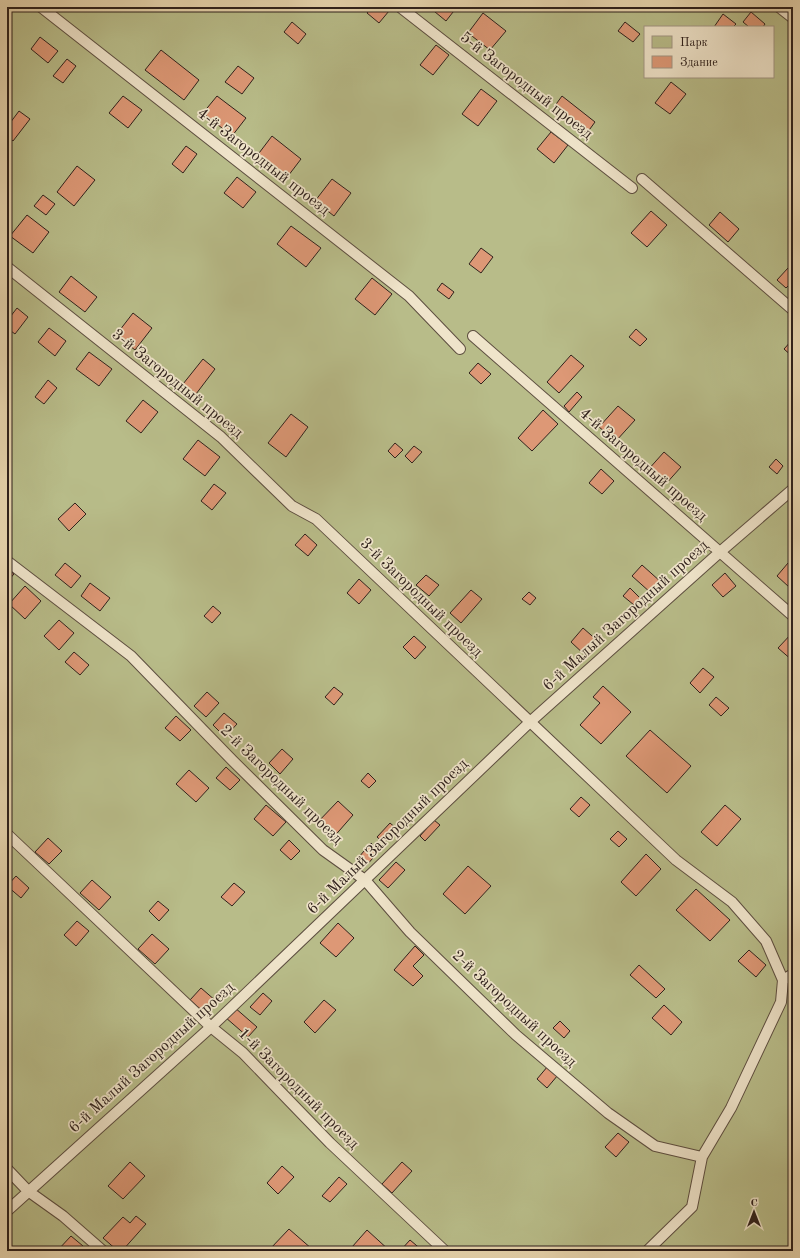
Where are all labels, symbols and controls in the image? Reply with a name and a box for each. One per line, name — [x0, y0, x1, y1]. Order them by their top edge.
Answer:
legend — [644, 26, 774, 78]
street label: 5-й Загородный проезд — [457, 29, 595, 143]
text: Парк — [680, 37, 708, 49]
text: Здание — [680, 57, 718, 69]
street label: 4-й Загородный проезд — [194, 105, 332, 219]
street label: 3-й Загородный проезд — [108, 326, 246, 442]
street label: 4-й Загородный проезд — [576, 405, 710, 525]
street label: 3-й Загородный проезд — [357, 535, 485, 661]
street label: 6-й Малый Загородный проезд — [540, 538, 712, 694]
street label: 2-й Загородный проезд — [217, 722, 345, 848]
street label: 6-й Малый Загородный проезд — [305, 756, 472, 918]
street label: 2-й Загородный проезд — [449, 947, 579, 1071]
street label: 6-й Малый Загородный проезд — [66, 980, 238, 1136]
street label: 1-й Загородный проезд — [235, 1026, 362, 1153]
north arrow — [734, 1192, 774, 1232]
text: С — [750, 1198, 758, 1209]

